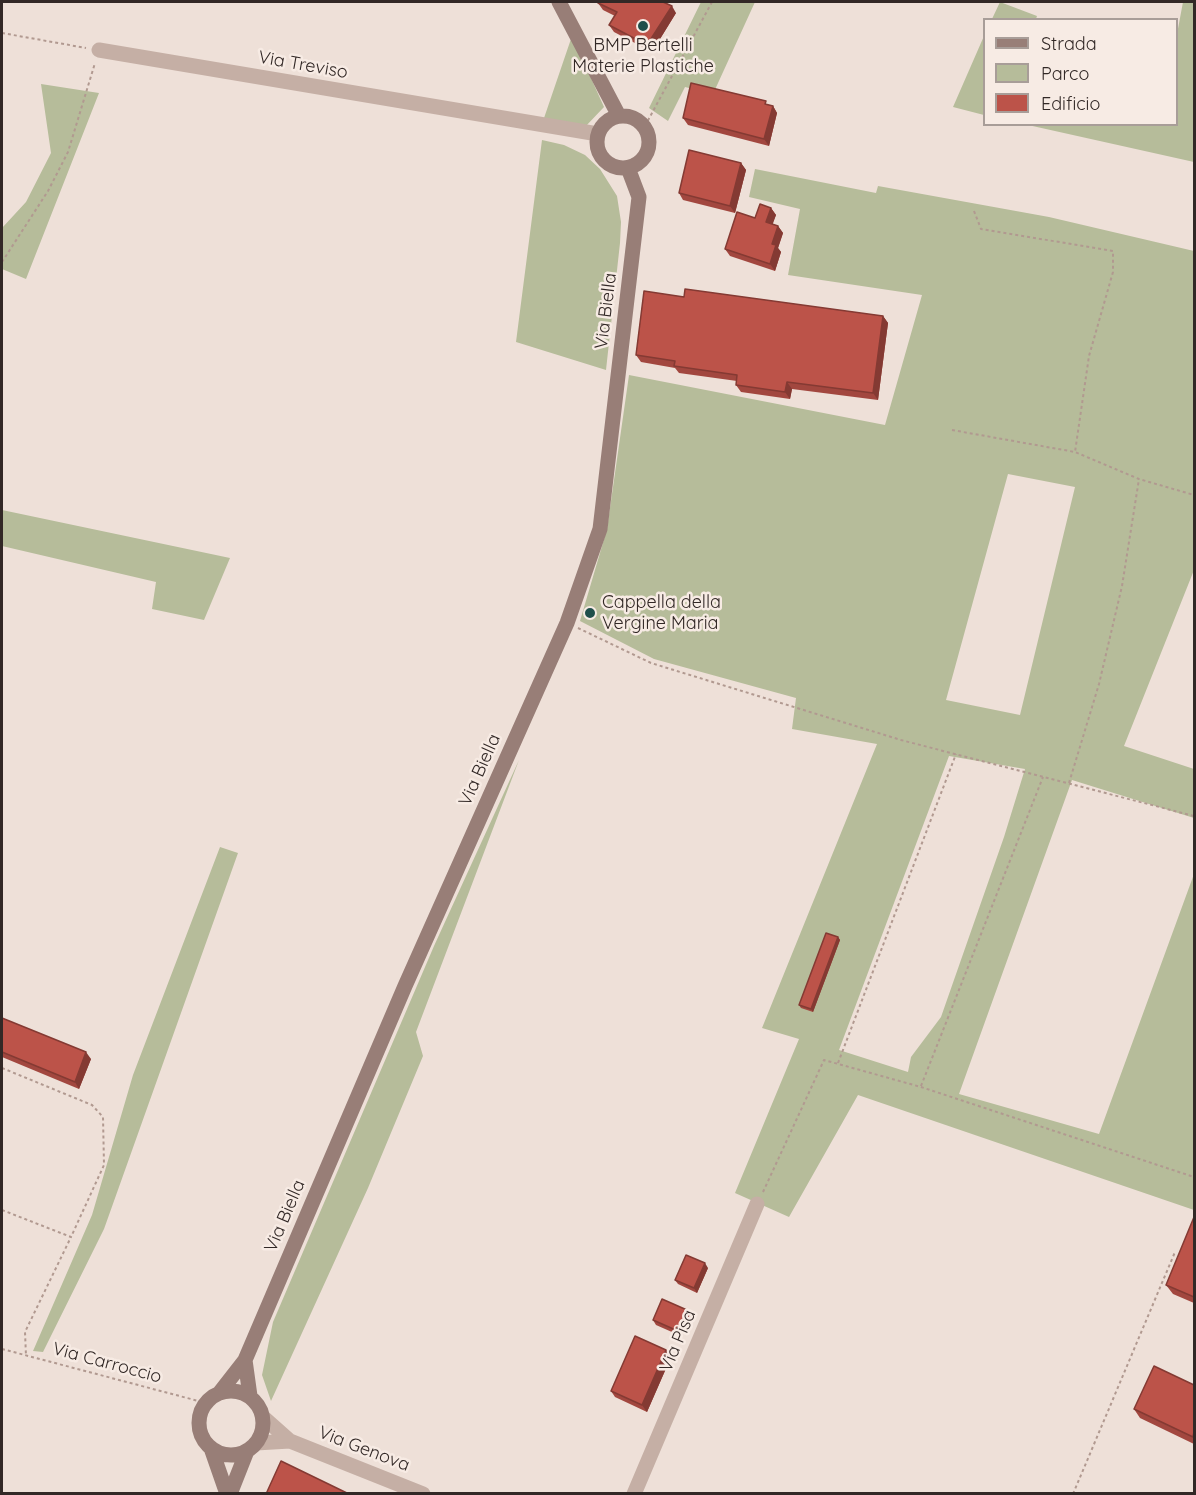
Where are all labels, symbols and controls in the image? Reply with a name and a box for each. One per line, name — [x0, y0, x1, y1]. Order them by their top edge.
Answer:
legend — [983, 18, 1178, 126]
marker: BMP Bertelli Materie Plastiche — [636, 19, 650, 33]
text: Strada — [1041, 32, 1097, 55]
place label: BMP Bertelli Materie Plastiche — [572, 35, 714, 78]
street label: Via Treviso — [256, 46, 350, 84]
text: Parco — [1041, 62, 1089, 85]
text: Edificio — [1041, 92, 1100, 115]
street label: Via Biella — [591, 272, 621, 350]
place label: Cappella della Vergine Maria — [602, 592, 721, 634]
marker: Cappella della Vergine Maria — [583, 606, 597, 620]
street label: Via Biella — [455, 731, 505, 809]
street label: Via Biella — [260, 1177, 310, 1255]
street label: Via Pisa — [655, 1307, 701, 1375]
street label: Via Carroccio — [50, 1338, 164, 1388]
street label: Via Genova — [315, 1422, 413, 1476]

